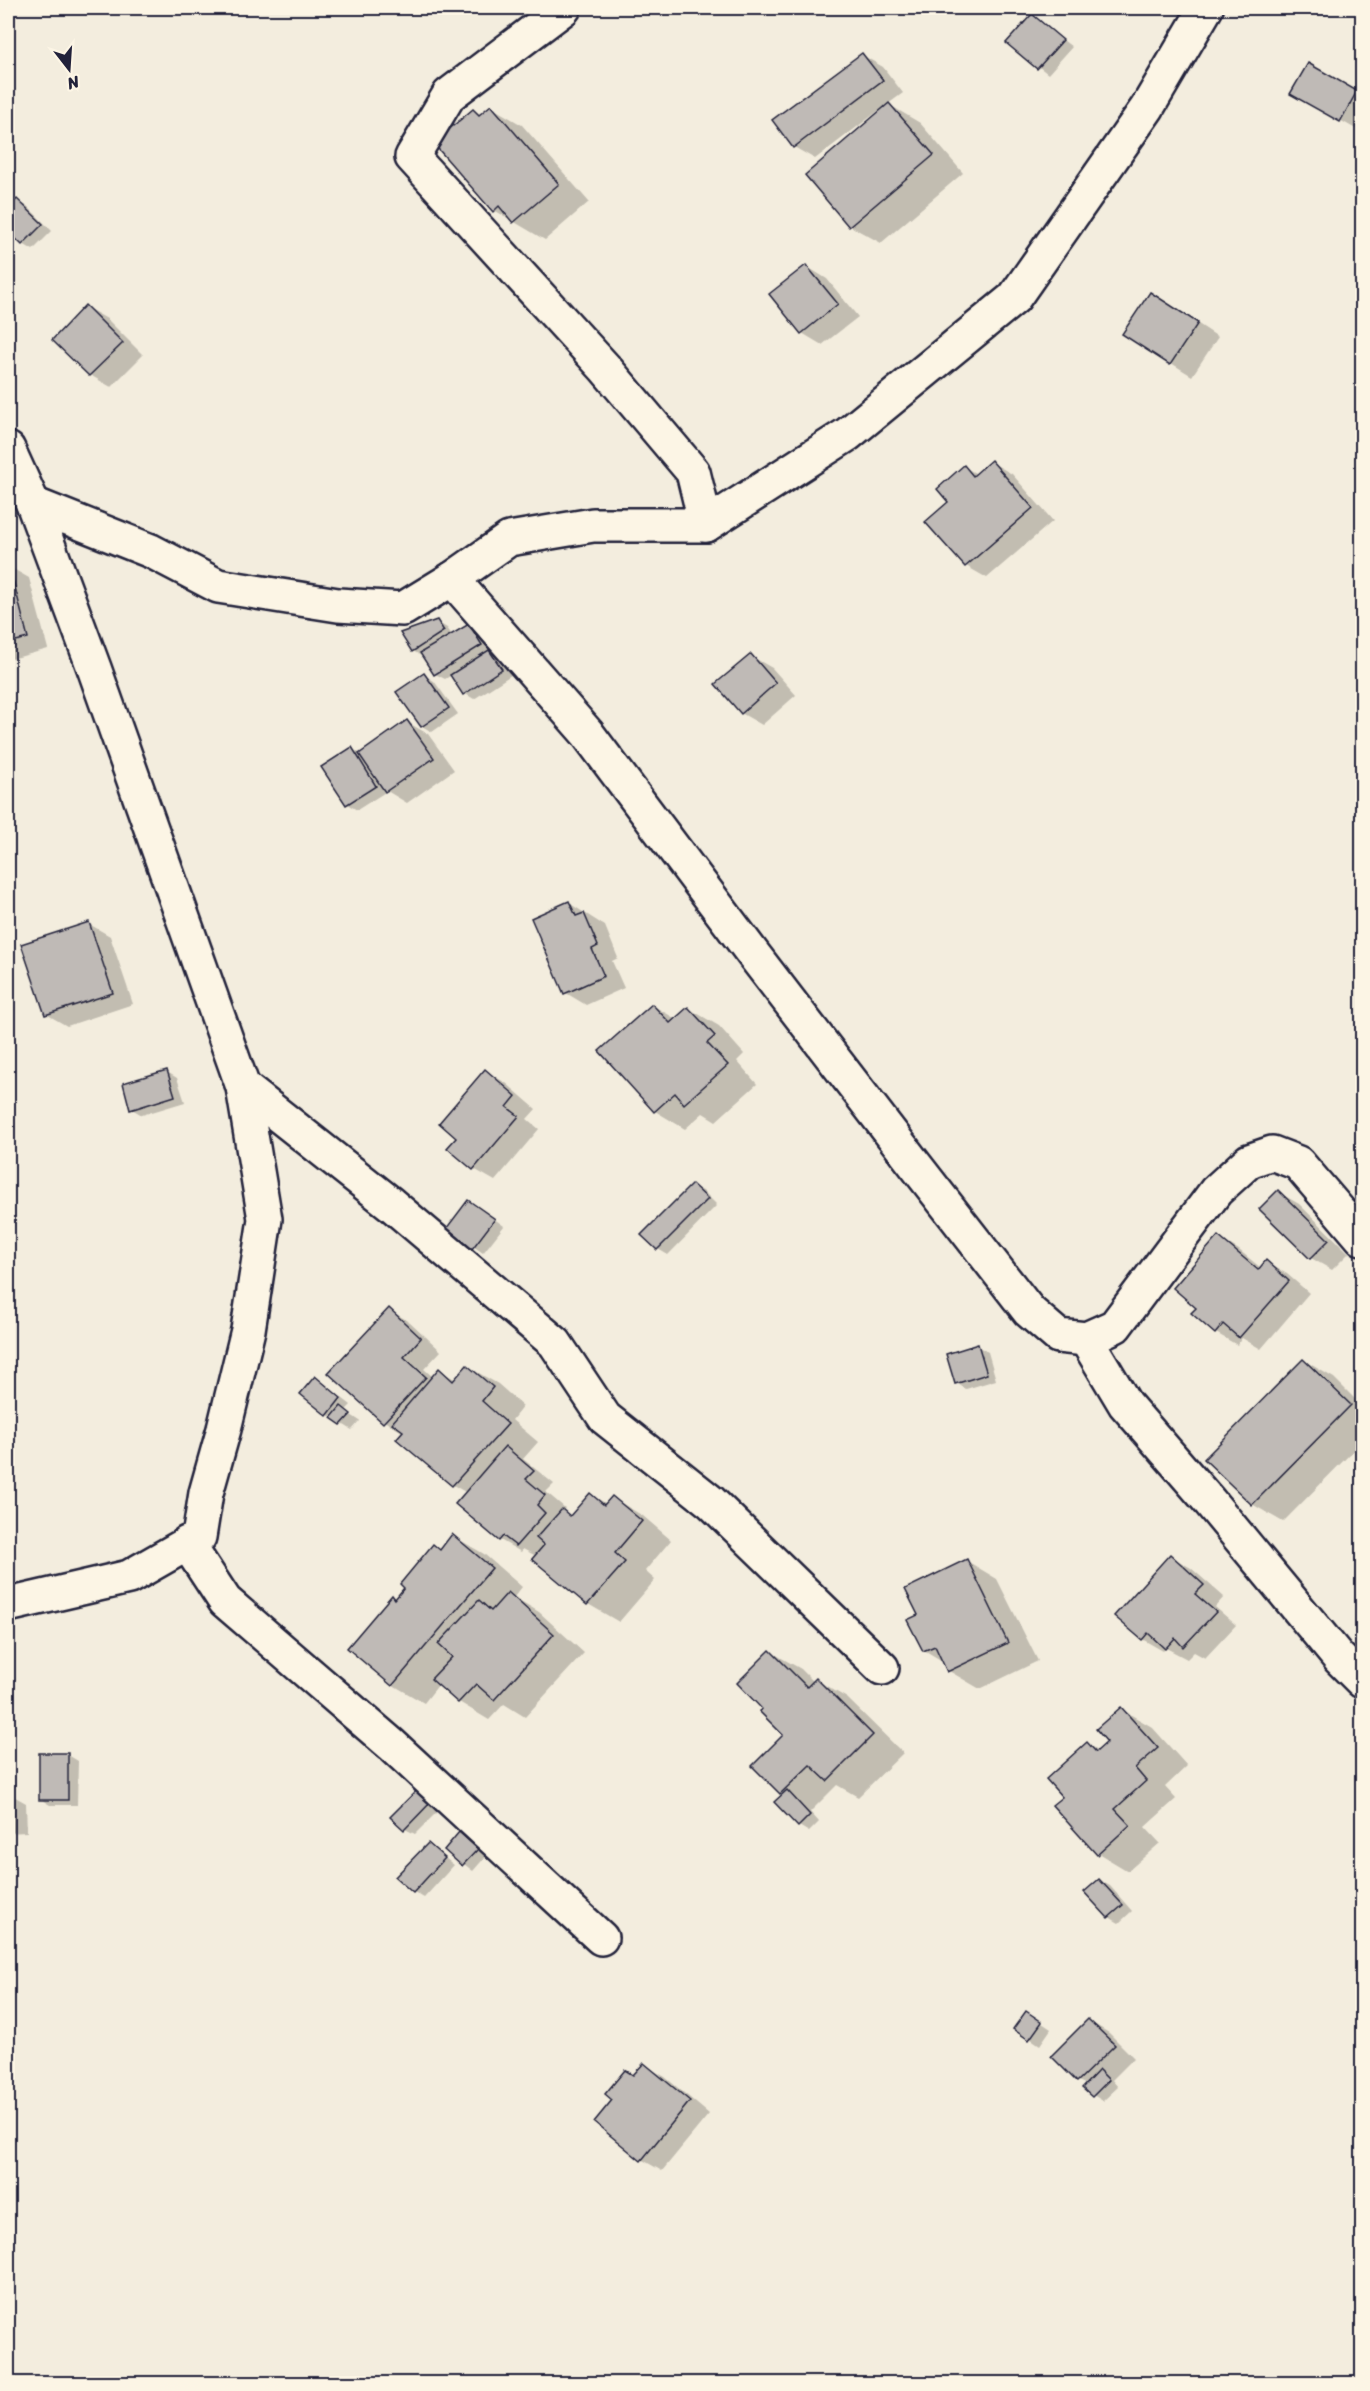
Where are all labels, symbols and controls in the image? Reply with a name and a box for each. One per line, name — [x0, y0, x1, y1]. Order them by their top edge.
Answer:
north arrow — [39, 39, 99, 99]
text: N — [63, 67, 84, 99]

